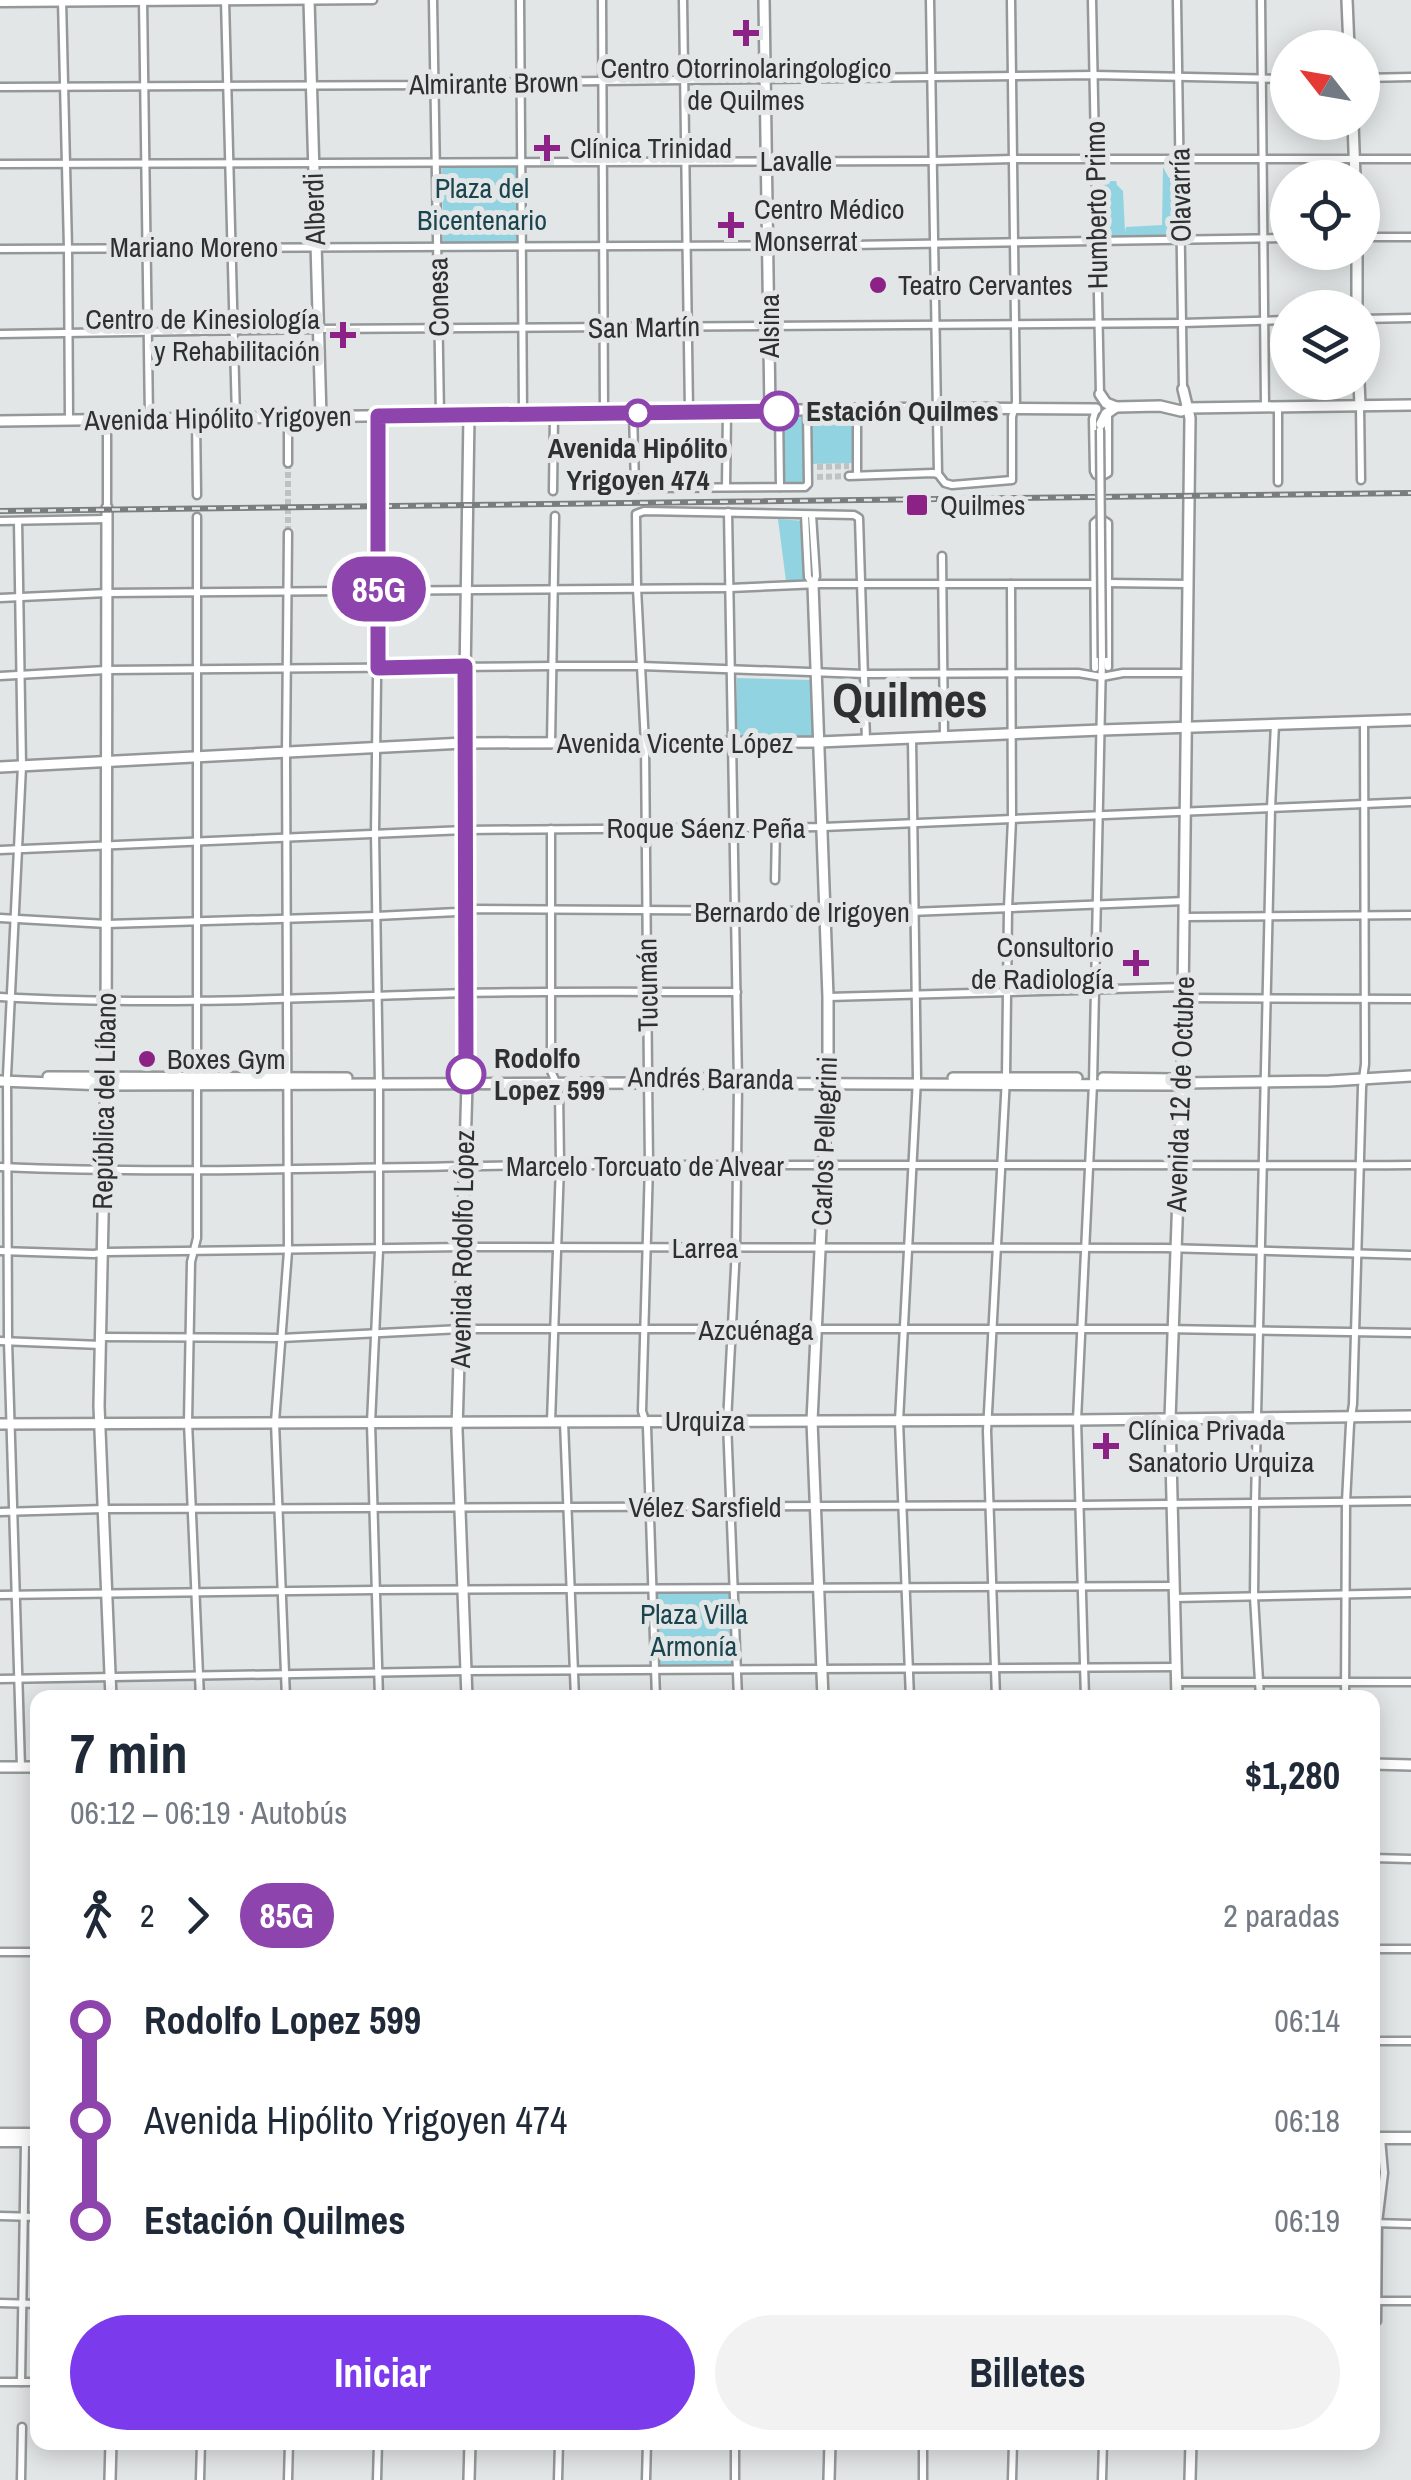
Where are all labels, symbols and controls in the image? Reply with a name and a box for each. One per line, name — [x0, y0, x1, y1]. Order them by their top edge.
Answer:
marker: Centro Otorrinolaringologico de Quilmes — [733, 20, 759, 46]
north arrow — [1270, 30, 1380, 140]
map controls — [1270, 30, 1380, 400]
place label: Centro Otorrinolaringologico de Quilmes — [601, 49, 891, 119]
street label: Almirante Brown — [408, 63, 579, 103]
street label: Humberto Primo — [1076, 120, 1116, 290]
place label: Clínica Trinidad — [570, 129, 732, 167]
marker: Clínica Trinidad — [534, 135, 560, 161]
street label: Lavalle — [760, 142, 832, 180]
street label: Olavarría — [1160, 147, 1200, 243]
button: locate — [1270, 160, 1380, 270]
park label: Plaza del Bicentenario — [417, 169, 547, 239]
street label: Alberdi — [294, 172, 334, 247]
place label: Centro Médico Monserrat — [754, 190, 905, 260]
marker: Centro Médico Monserrat — [718, 212, 744, 238]
street label: Mariano Moreno — [110, 228, 278, 266]
street label: Conesa — [418, 257, 458, 337]
place label: Teatro Cervantes — [898, 266, 1073, 304]
marker: Teatro Cervantes — [867, 274, 889, 296]
button: layers — [1270, 290, 1380, 400]
street label: Alsina — [750, 294, 788, 359]
place label: Centro de Kinesiología y Rehabilitación — [85, 300, 320, 370]
street label: San Martín — [588, 307, 700, 347]
marker: Centro de Kinesiología y Rehabilitación — [330, 322, 356, 348]
marker: Estación Quilmes — [760, 392, 798, 430]
place label: Estación Quilmes — [806, 392, 999, 430]
street label: Avenida Hipólito Yrigoyen — [83, 397, 352, 439]
marker: Avenida Hipólito Yrigoyen 474 — [625, 400, 651, 426]
place label: Avenida Hipólito Yrigoyen 474 — [548, 429, 728, 499]
place label: Quilmes — [940, 486, 1025, 524]
marker: Quilmes — [904, 492, 930, 518]
line badge: 85G — [322, 556, 436, 622]
text: 85G — [352, 566, 406, 613]
district label: Quilmes — [832, 667, 988, 732]
street label: Avenida Vicente López — [556, 724, 793, 762]
street label: Roque Sáenz Peña — [606, 809, 806, 847]
street label: Bernardo de Irigoyen — [694, 893, 910, 931]
place label: Consultorio de Radiología — [971, 928, 1114, 998]
street label: Tucumán — [627, 938, 667, 1032]
marker: Consultorio de Radiología — [1123, 950, 1149, 976]
street label: Avenida 12 de Octubre — [1157, 976, 1203, 1213]
street label: República del Líbano — [83, 992, 125, 1210]
place label: Rodolfo Lopez 599 — [494, 1039, 605, 1109]
place label: Boxes Gym — [167, 1040, 286, 1078]
marker: Boxes Gym — [136, 1048, 158, 1070]
marker: Rodolfo Lopez 599 — [447, 1055, 485, 1093]
street label: Carlos Pellegrini — [802, 1056, 846, 1226]
street label: Andrés Baranda — [627, 1058, 795, 1098]
street label: Avenida Rodolfo López — [441, 1130, 483, 1369]
street label: Marcelo Torcuato de Alvear — [506, 1147, 784, 1185]
street label: Larrea — [672, 1229, 738, 1267]
street label: Azcuénaga — [698, 1311, 814, 1349]
street label: Urquiza — [665, 1402, 745, 1440]
place label: Clínica Privada Sanatorio Urquiza — [1128, 1411, 1315, 1481]
marker: Clínica Privada Sanatorio Urquiza — [1093, 1433, 1119, 1459]
street label: Vélez Sarsfield — [628, 1488, 782, 1526]
park label: Plaza Villa Armonía — [640, 1595, 748, 1665]
text: 7 min — [70, 1716, 188, 1790]
text: $1,280 — [1245, 1750, 1340, 1801]
text: 06:12 – 06:19 · Autobús — [70, 1791, 347, 1834]
icon: walk — [70, 1888, 125, 1943]
icon: forward — [170, 1888, 225, 1943]
text: 85G — [260, 1892, 314, 1939]
text: 2 — [140, 1894, 155, 1937]
text: 2 paradas — [1223, 1894, 1340, 1937]
text: Rodolfo Lopez 599 — [144, 1995, 421, 2046]
text: 06:14 — [1274, 1999, 1340, 2042]
text: Avenida Hipólito Yrigoyen 474 — [144, 2095, 567, 2146]
text: 06:18 — [1274, 2099, 1340, 2142]
text: Estación Quilmes — [144, 2195, 406, 2246]
text: 06:19 — [1274, 2199, 1340, 2242]
button: Iniciar — [70, 2315, 695, 2430]
button: Billetes — [715, 2315, 1340, 2430]

